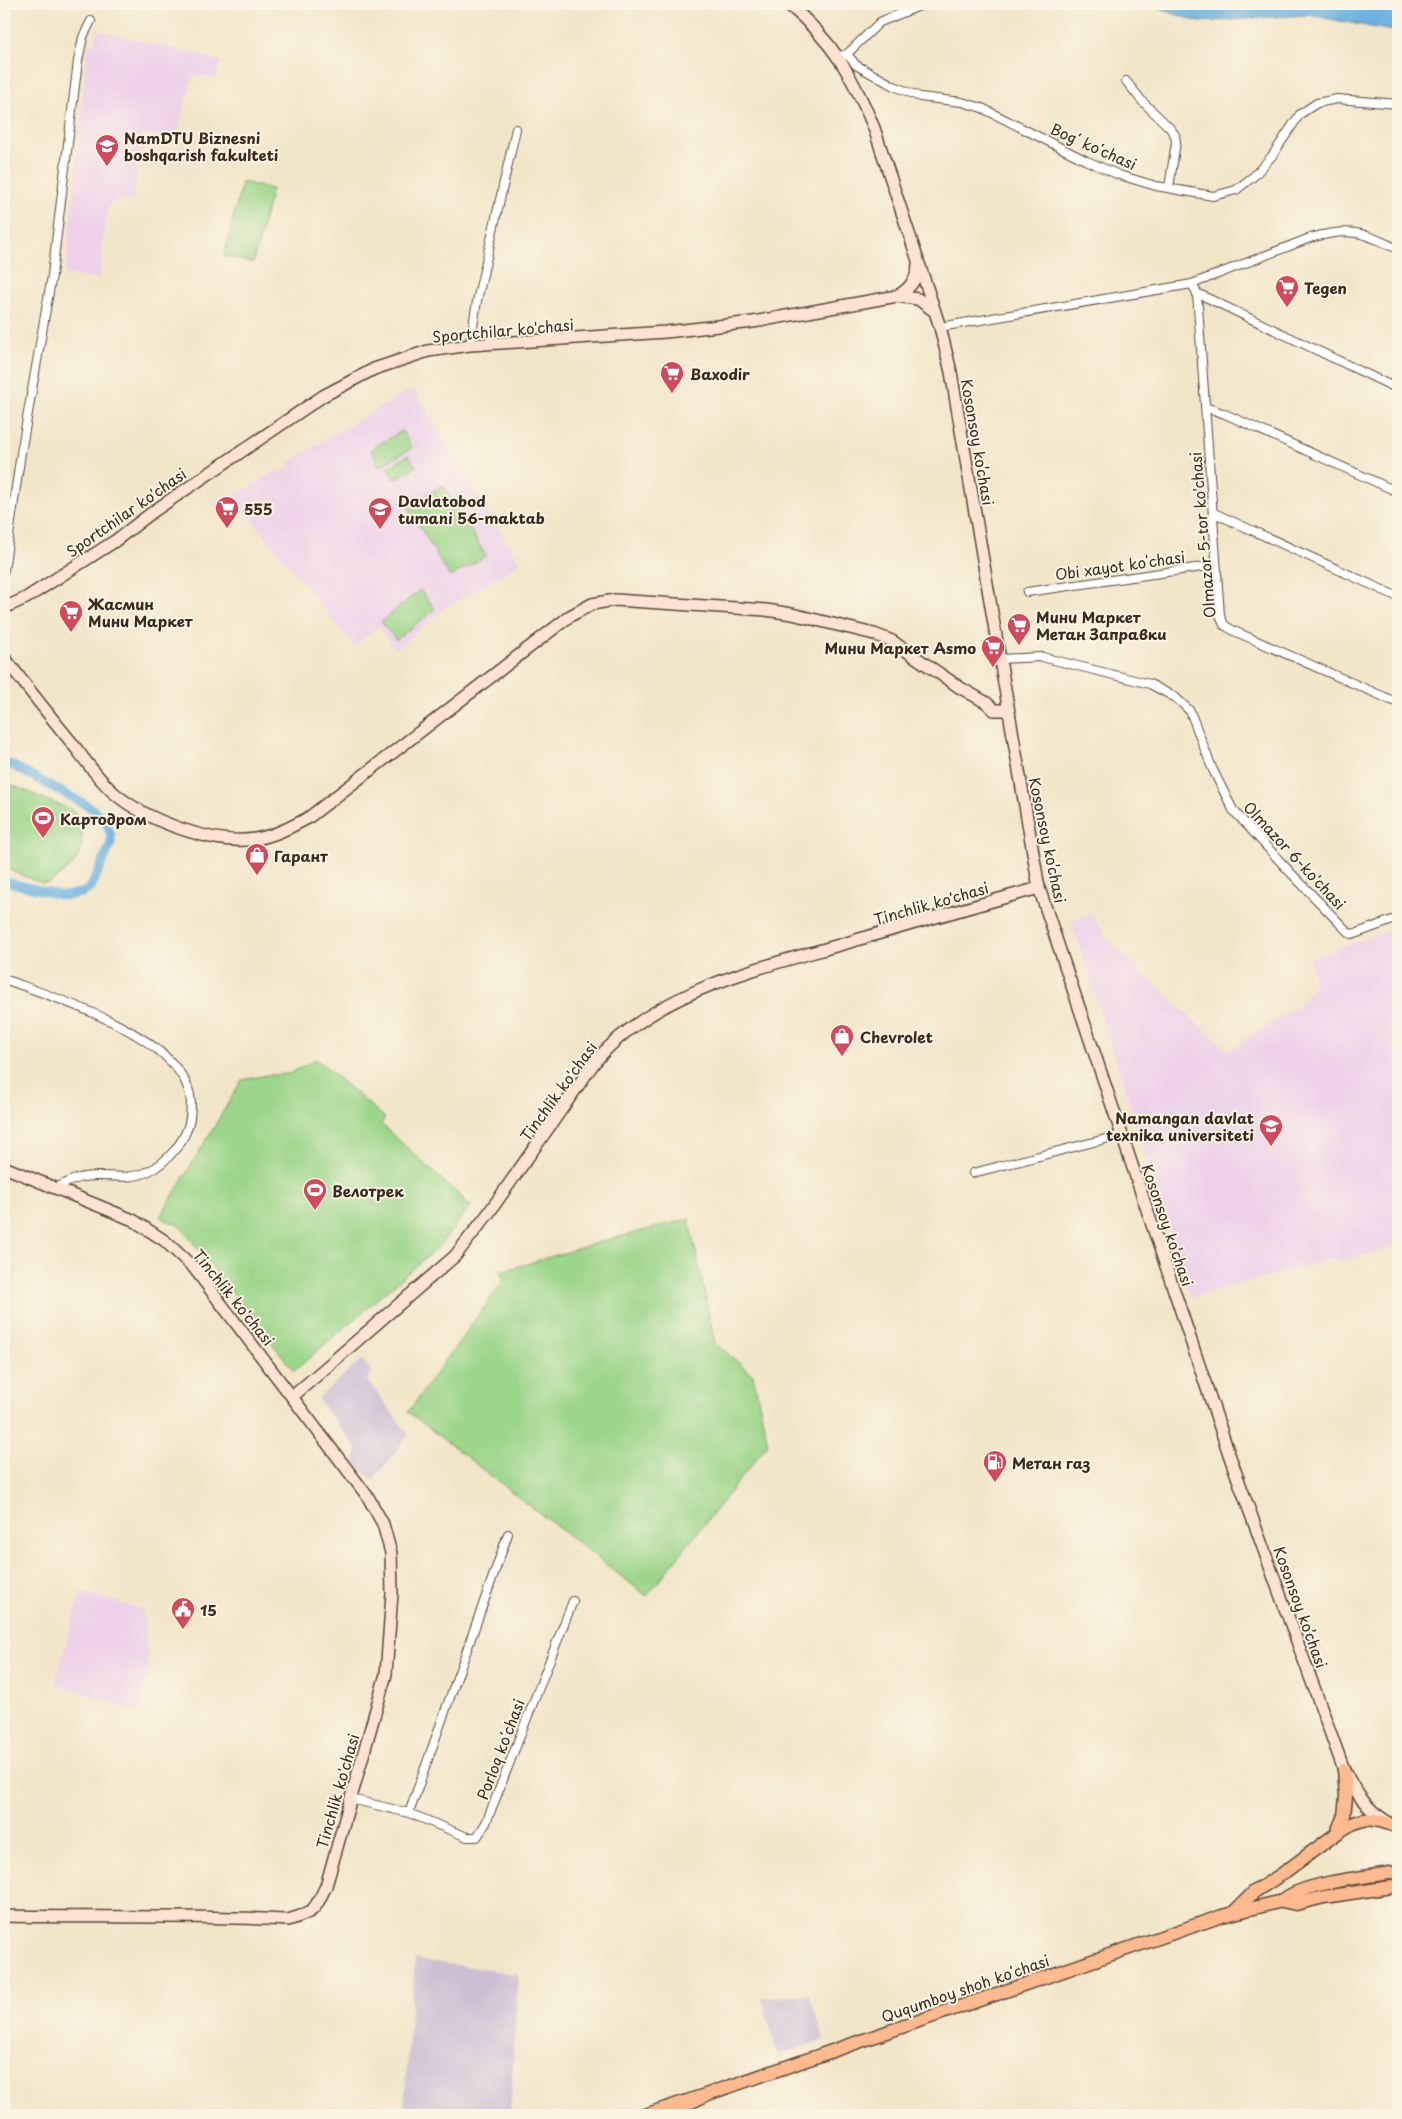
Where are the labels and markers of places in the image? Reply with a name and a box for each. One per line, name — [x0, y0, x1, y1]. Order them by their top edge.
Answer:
place label: NamDTU Biznesni boshqarish fakulteti — [124, 126, 279, 166]
school or university icon: NamDTU Biznesni boshqarish fakulteti — [94, 133, 120, 167]
supermarket icon: Tegen — [1274, 274, 1300, 308]
place label: Tegen — [1304, 276, 1347, 299]
supermarket icon: Baxodir — [659, 360, 685, 394]
place label: Baxodir — [690, 362, 750, 385]
place label: Davlatobod tumani 56-maktab — [398, 489, 545, 529]
supermarket icon: 555 — [214, 495, 240, 529]
school or university icon: Davlatobod tumani 56-maktab — [367, 496, 393, 530]
place label: 555 — [244, 497, 273, 520]
place label: Жасмин Мини Маркет — [87, 592, 194, 632]
supermarket icon: Жасмин Мини Маркет — [58, 599, 84, 633]
place label: Мини Маркет Метан Заправки — [1036, 605, 1167, 645]
supermarket icon: Мини Маркет Метан Заправки — [1006, 612, 1032, 646]
supermarket icon: Мини Маркет Asmo — [980, 634, 1006, 668]
place label: Мини Маркет Asmo — [824, 636, 976, 659]
sports icon: Картодром — [30, 805, 56, 839]
place label: Картодром — [60, 807, 147, 830]
shop icon: Гарант — [244, 842, 270, 876]
place label: Гарант — [274, 844, 328, 867]
shop icon: Chevrolet — [829, 1023, 855, 1057]
place label: Chevrolet — [860, 1025, 933, 1048]
place label: Namangan davlat texnika universiteti — [1106, 1106, 1254, 1146]
school or university icon: Namangan davlat texnika universiteti — [1258, 1113, 1284, 1147]
sports icon: Велотрек — [302, 1177, 328, 1211]
place label: Велотрек — [332, 1179, 404, 1202]
fuel station icon: Метан газ — [982, 1449, 1008, 1483]
place label: Метан газ — [1012, 1451, 1091, 1474]
public building icon: 15 — [170, 1596, 196, 1630]
place label: 15 — [200, 1598, 217, 1621]

